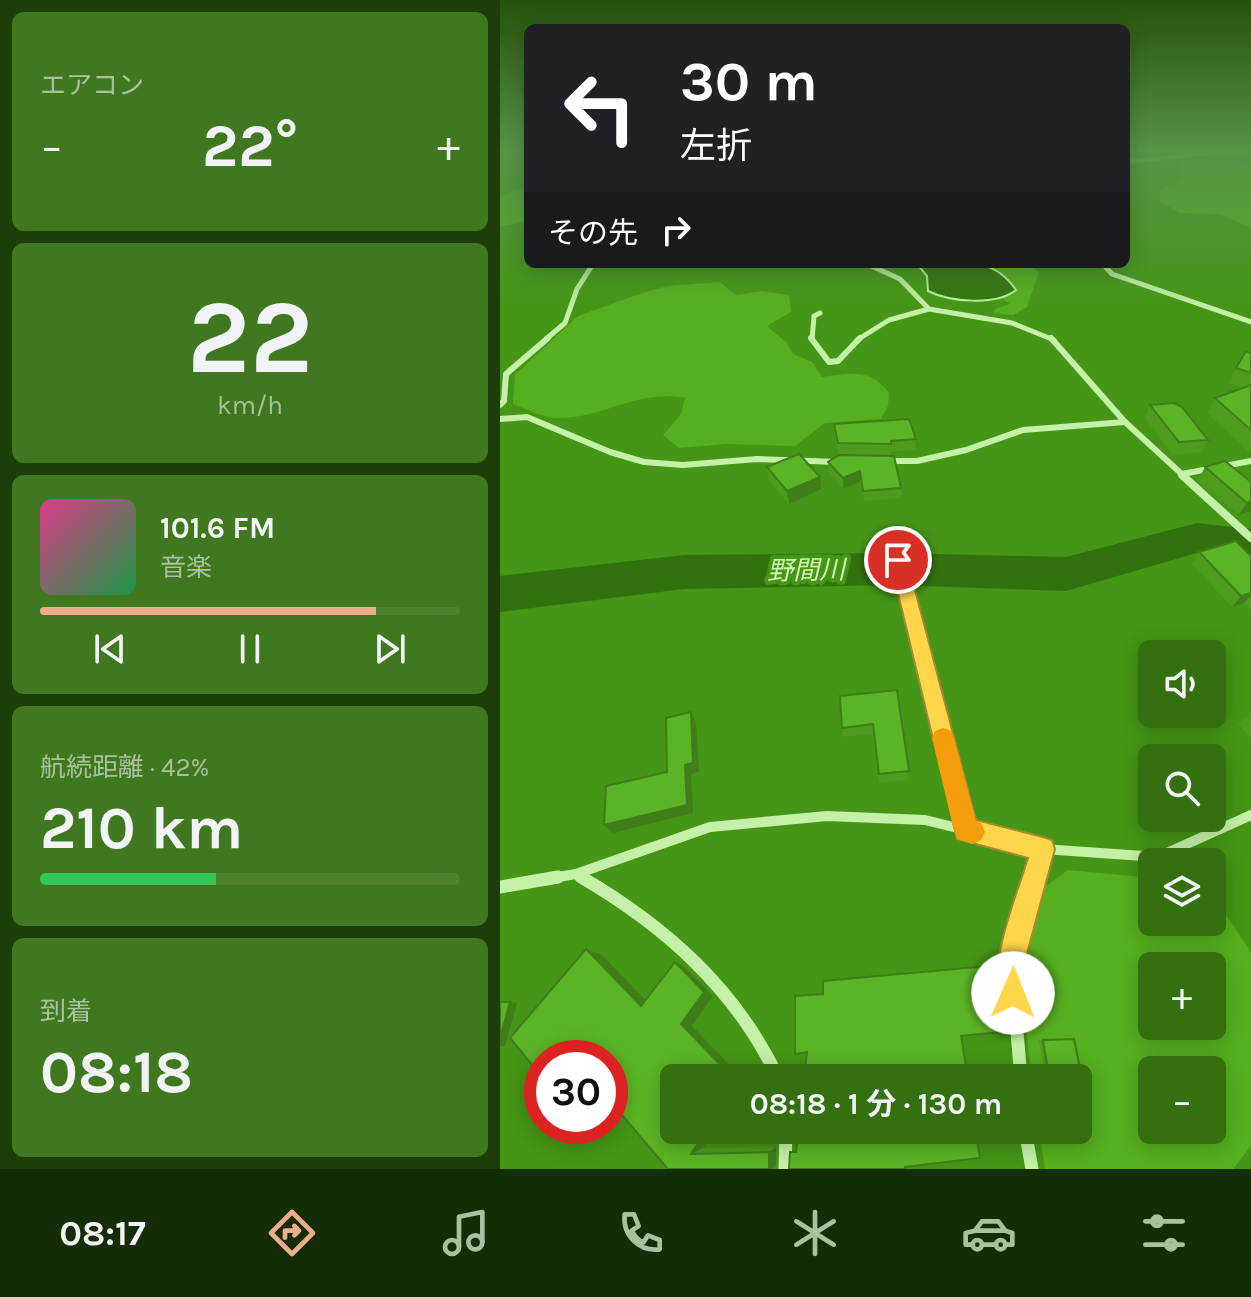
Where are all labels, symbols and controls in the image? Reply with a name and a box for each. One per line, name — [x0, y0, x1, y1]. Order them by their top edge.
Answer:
text: 30 m — [680, 49, 818, 114]
icon: left — [548, 56, 652, 160]
text: エアコン — [40, 70, 144, 101]
text: 22° — [202, 111, 298, 181]
text: − — [40, 121, 63, 172]
text: + — [437, 121, 460, 172]
text: 左折 — [680, 125, 752, 167]
icon: right — [654, 208, 698, 252]
text: その先 — [548, 215, 638, 251]
text: 22 — [187, 277, 313, 398]
text: km/h — [217, 390, 283, 421]
text: 101.6 FM — [160, 510, 275, 546]
pin — [864, 526, 932, 594]
icon: arrive — [876, 538, 920, 582]
text: 音楽 — [160, 552, 212, 583]
water label: 野間川 — [767, 554, 848, 587]
icon: previous — [88, 627, 132, 671]
icon: pause — [228, 627, 272, 671]
icon: next — [368, 627, 412, 671]
map controls — [1138, 640, 1226, 1144]
button: sound — [1138, 640, 1226, 728]
button: search — [1138, 744, 1226, 832]
text: 航続距離 · 42% — [40, 752, 209, 783]
text: 210 km — [40, 793, 243, 863]
button: layers — [1138, 848, 1226, 936]
position arrow — [971, 951, 1055, 1035]
button: + — [1138, 952, 1226, 1040]
text: 到着 — [40, 996, 92, 1027]
text: 08:18 — [40, 1037, 193, 1107]
speed limit sign: 30 — [524, 1040, 628, 1144]
button: − — [1138, 1056, 1226, 1144]
text: 08:18 · 1 分 · 130 m — [750, 1086, 1002, 1122]
icon: directions — [264, 1205, 320, 1261]
icon: music — [438, 1205, 494, 1261]
icon: phone — [613, 1205, 669, 1261]
icon: climate — [787, 1205, 843, 1261]
icon: car — [961, 1205, 1017, 1261]
icon: filters — [1136, 1205, 1192, 1261]
text: 08:17 — [59, 1212, 146, 1254]

